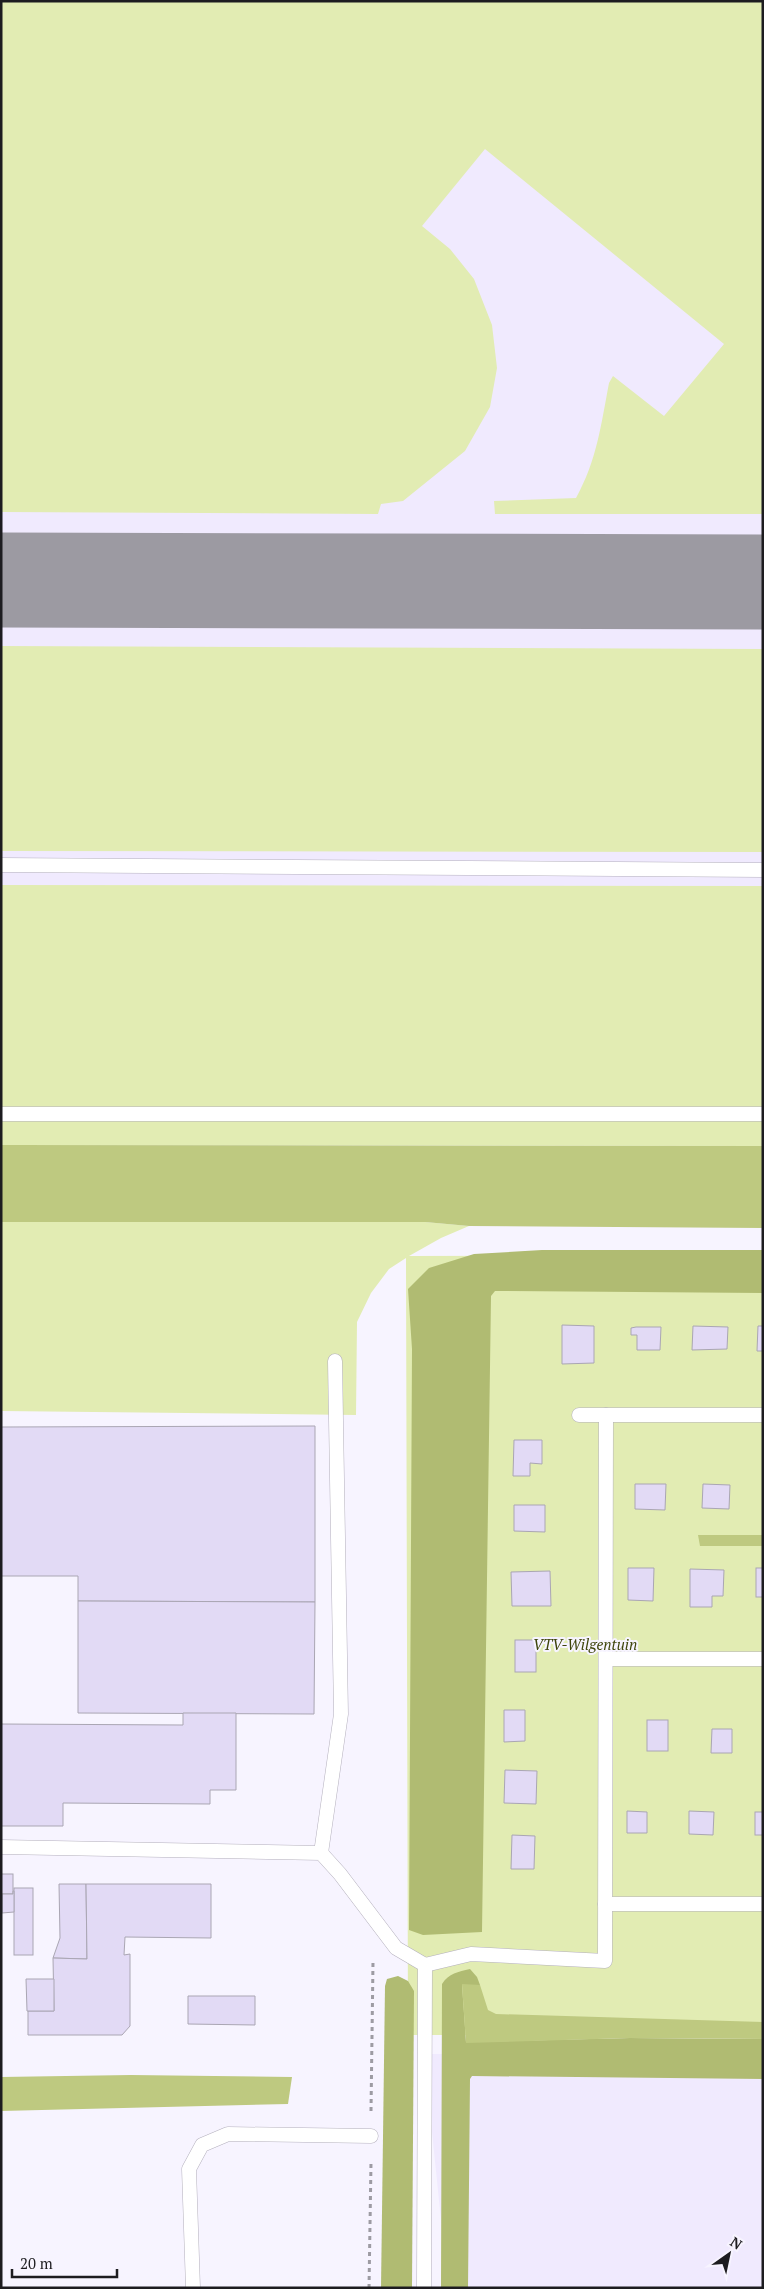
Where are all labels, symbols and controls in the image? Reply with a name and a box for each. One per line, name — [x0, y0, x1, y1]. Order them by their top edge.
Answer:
park label: VTV-Wilgentuin — [533, 1634, 637, 1654]
north arrow — [704, 2229, 754, 2279]
text: N — [727, 2232, 746, 2254]
scale bar — [12, 2246, 118, 2278]
text: 20 m — [20, 2253, 53, 2273]

